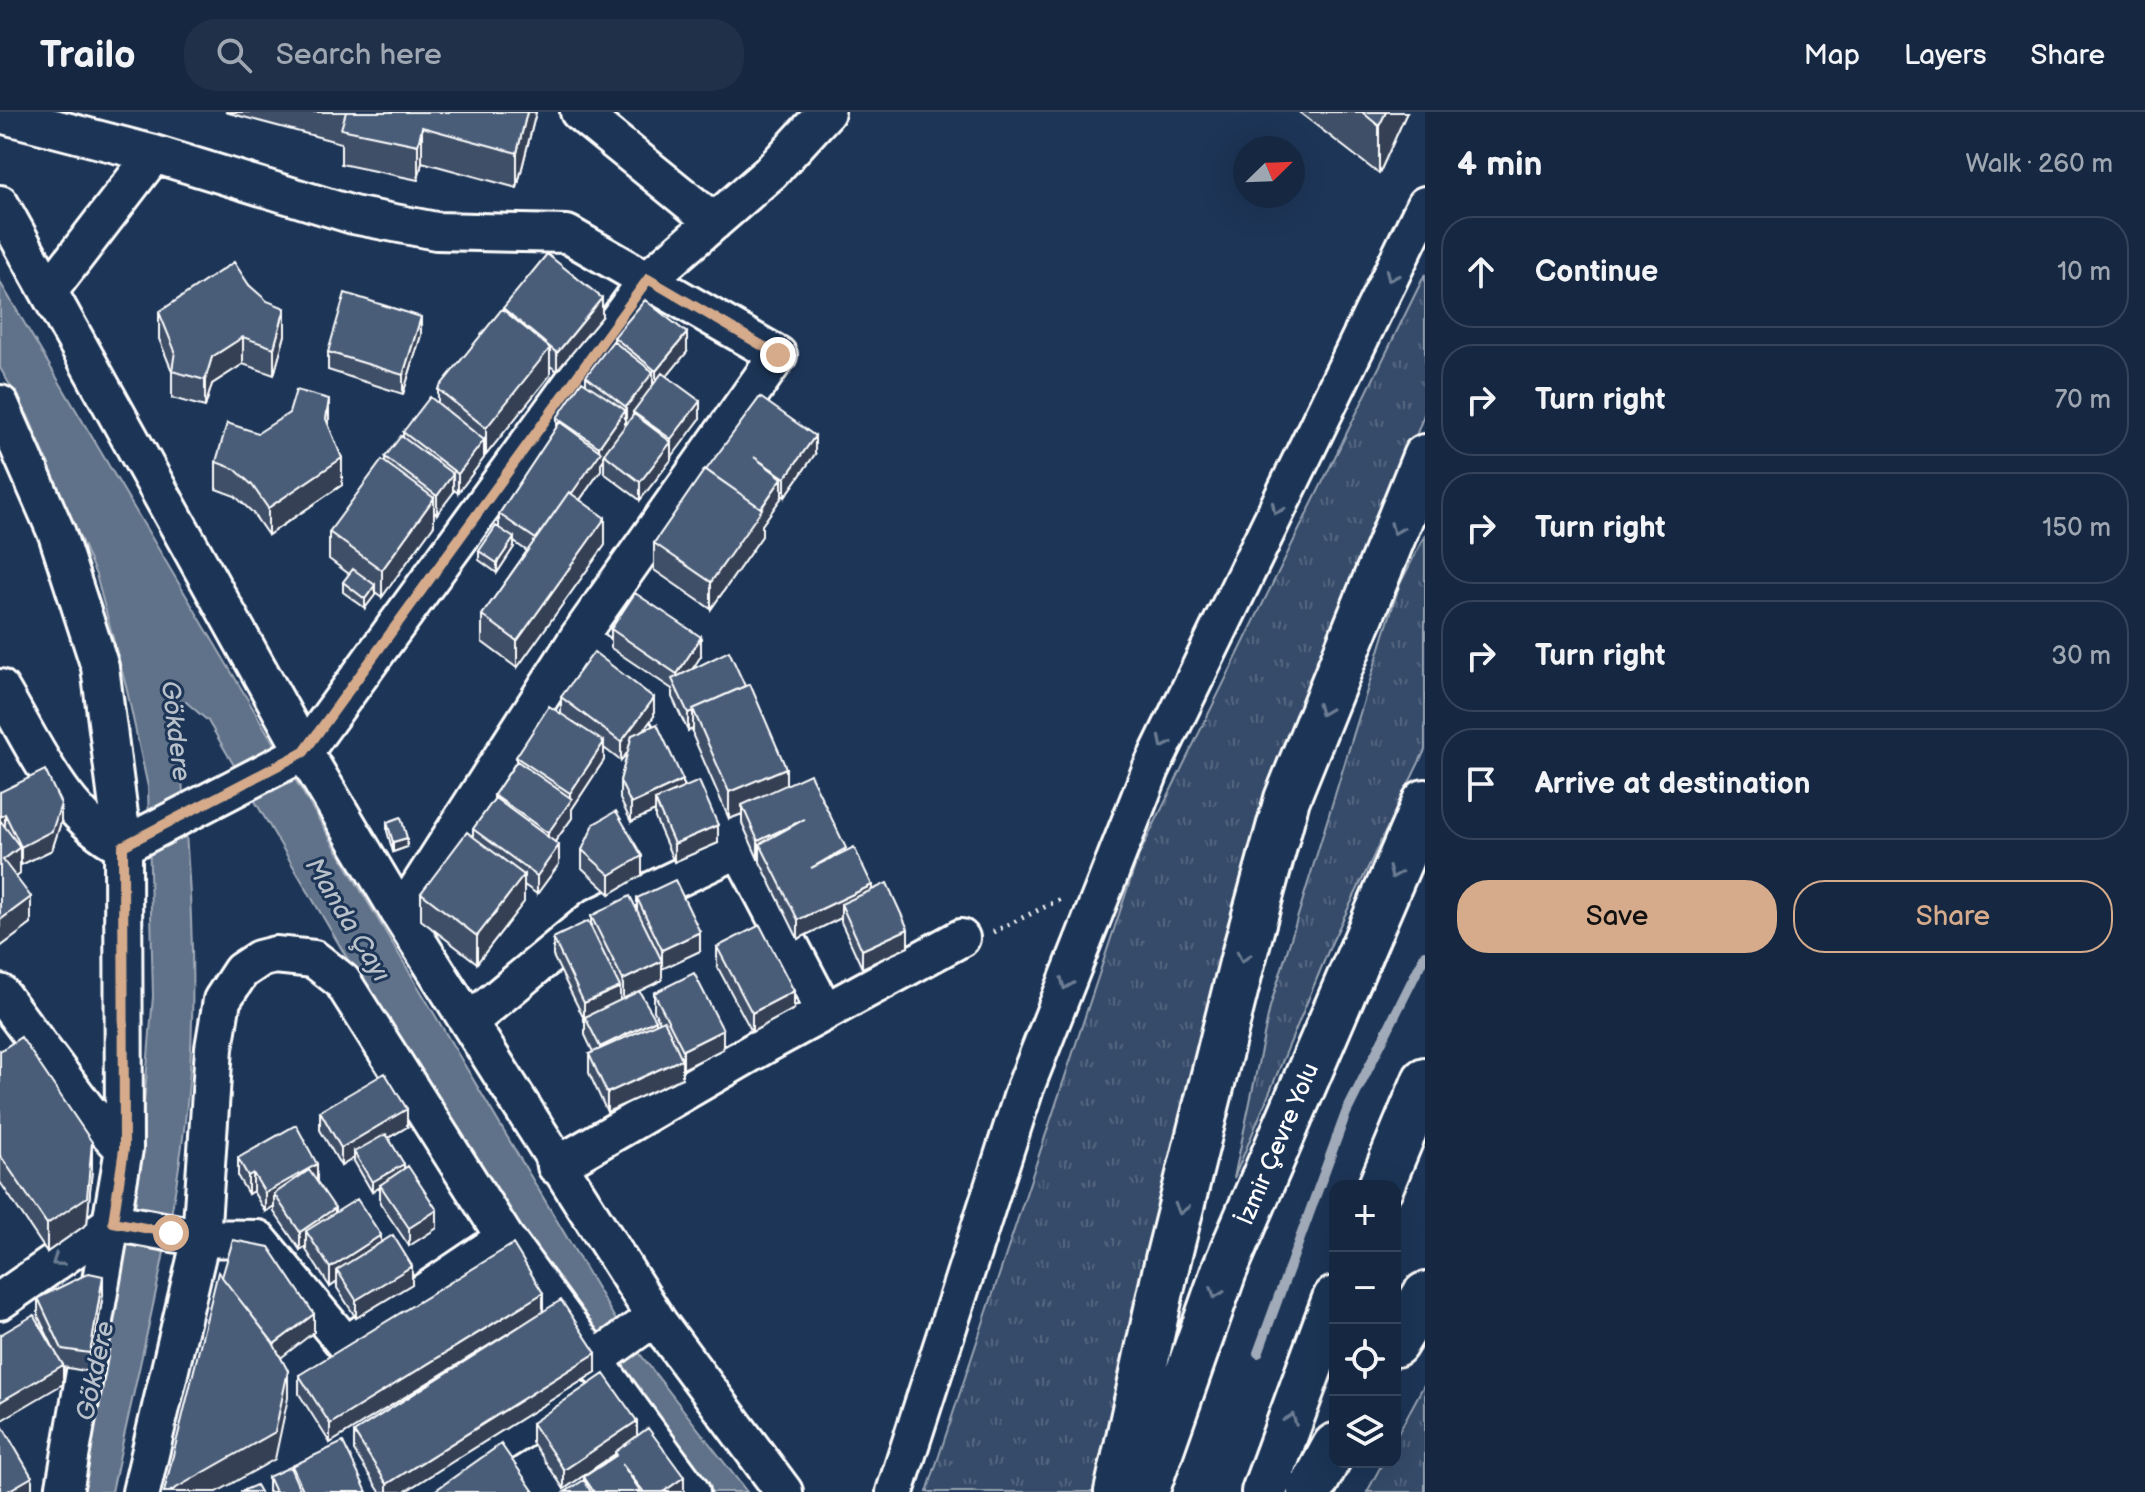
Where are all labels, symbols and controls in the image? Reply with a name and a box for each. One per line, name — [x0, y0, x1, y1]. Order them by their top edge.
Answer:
search box — [184, 19, 744, 91]
text: Trailo — [40, 33, 136, 78]
icon: search — [212, 33, 256, 77]
text: Search here — [276, 37, 442, 73]
text: Map — [1804, 39, 1860, 72]
text: Layers — [1904, 39, 1987, 72]
text: Share — [2031, 39, 2105, 72]
north arrow — [1233, 136, 1305, 208]
text: 4 min — [1457, 144, 1543, 185]
text: Walk · 260 m — [1966, 149, 2113, 180]
icon: ahead — [1459, 250, 1503, 294]
text: Continue — [1535, 254, 1658, 290]
text: 10 m — [2057, 257, 2111, 288]
one-way arrow — [1385, 267, 1401, 282]
route end — [760, 337, 796, 373]
icon: right — [1459, 378, 1503, 422]
text: Turn right — [1535, 382, 1666, 418]
text: 70 m — [2054, 385, 2111, 416]
one-way arrow — [1271, 501, 1287, 516]
icon: right — [1459, 506, 1503, 550]
text: Turn right — [1535, 510, 1666, 546]
text: 150 m — [2042, 513, 2111, 544]
one-way arrow — [1389, 521, 1406, 535]
icon: right — [1459, 634, 1503, 678]
text: Turn right — [1535, 638, 1666, 674]
text: 30 m — [2051, 641, 2111, 672]
water label: Gökdere — [153, 679, 197, 783]
one-way arrow — [1316, 702, 1333, 716]
one-way arrow — [1158, 735, 1174, 750]
icon: arrive — [1459, 762, 1503, 806]
text: Arrive at destination — [1535, 766, 1811, 802]
water label: Manda Çayı — [298, 852, 396, 988]
one-way arrow — [1388, 865, 1404, 879]
button: Save — [1457, 880, 1777, 953]
button: Share — [1793, 880, 2113, 953]
one-way arrow — [1236, 949, 1253, 963]
one-way arrow — [1059, 976, 1076, 990]
street label: İzmir Çevre Yolu — [1231, 1059, 1325, 1229]
map controls — [1329, 1180, 1401, 1468]
button: + — [1329, 1180, 1401, 1252]
one-way arrow — [1173, 1202, 1190, 1215]
route start — [153, 1215, 189, 1251]
one-way arrow — [51, 1251, 65, 1266]
button: − — [1329, 1252, 1401, 1324]
one-way arrow — [1209, 1285, 1226, 1299]
water label: Gökdere — [70, 1318, 122, 1424]
button: locate — [1329, 1324, 1401, 1396]
button: layers — [1329, 1396, 1401, 1468]
one-way arrow — [1281, 1413, 1298, 1427]

